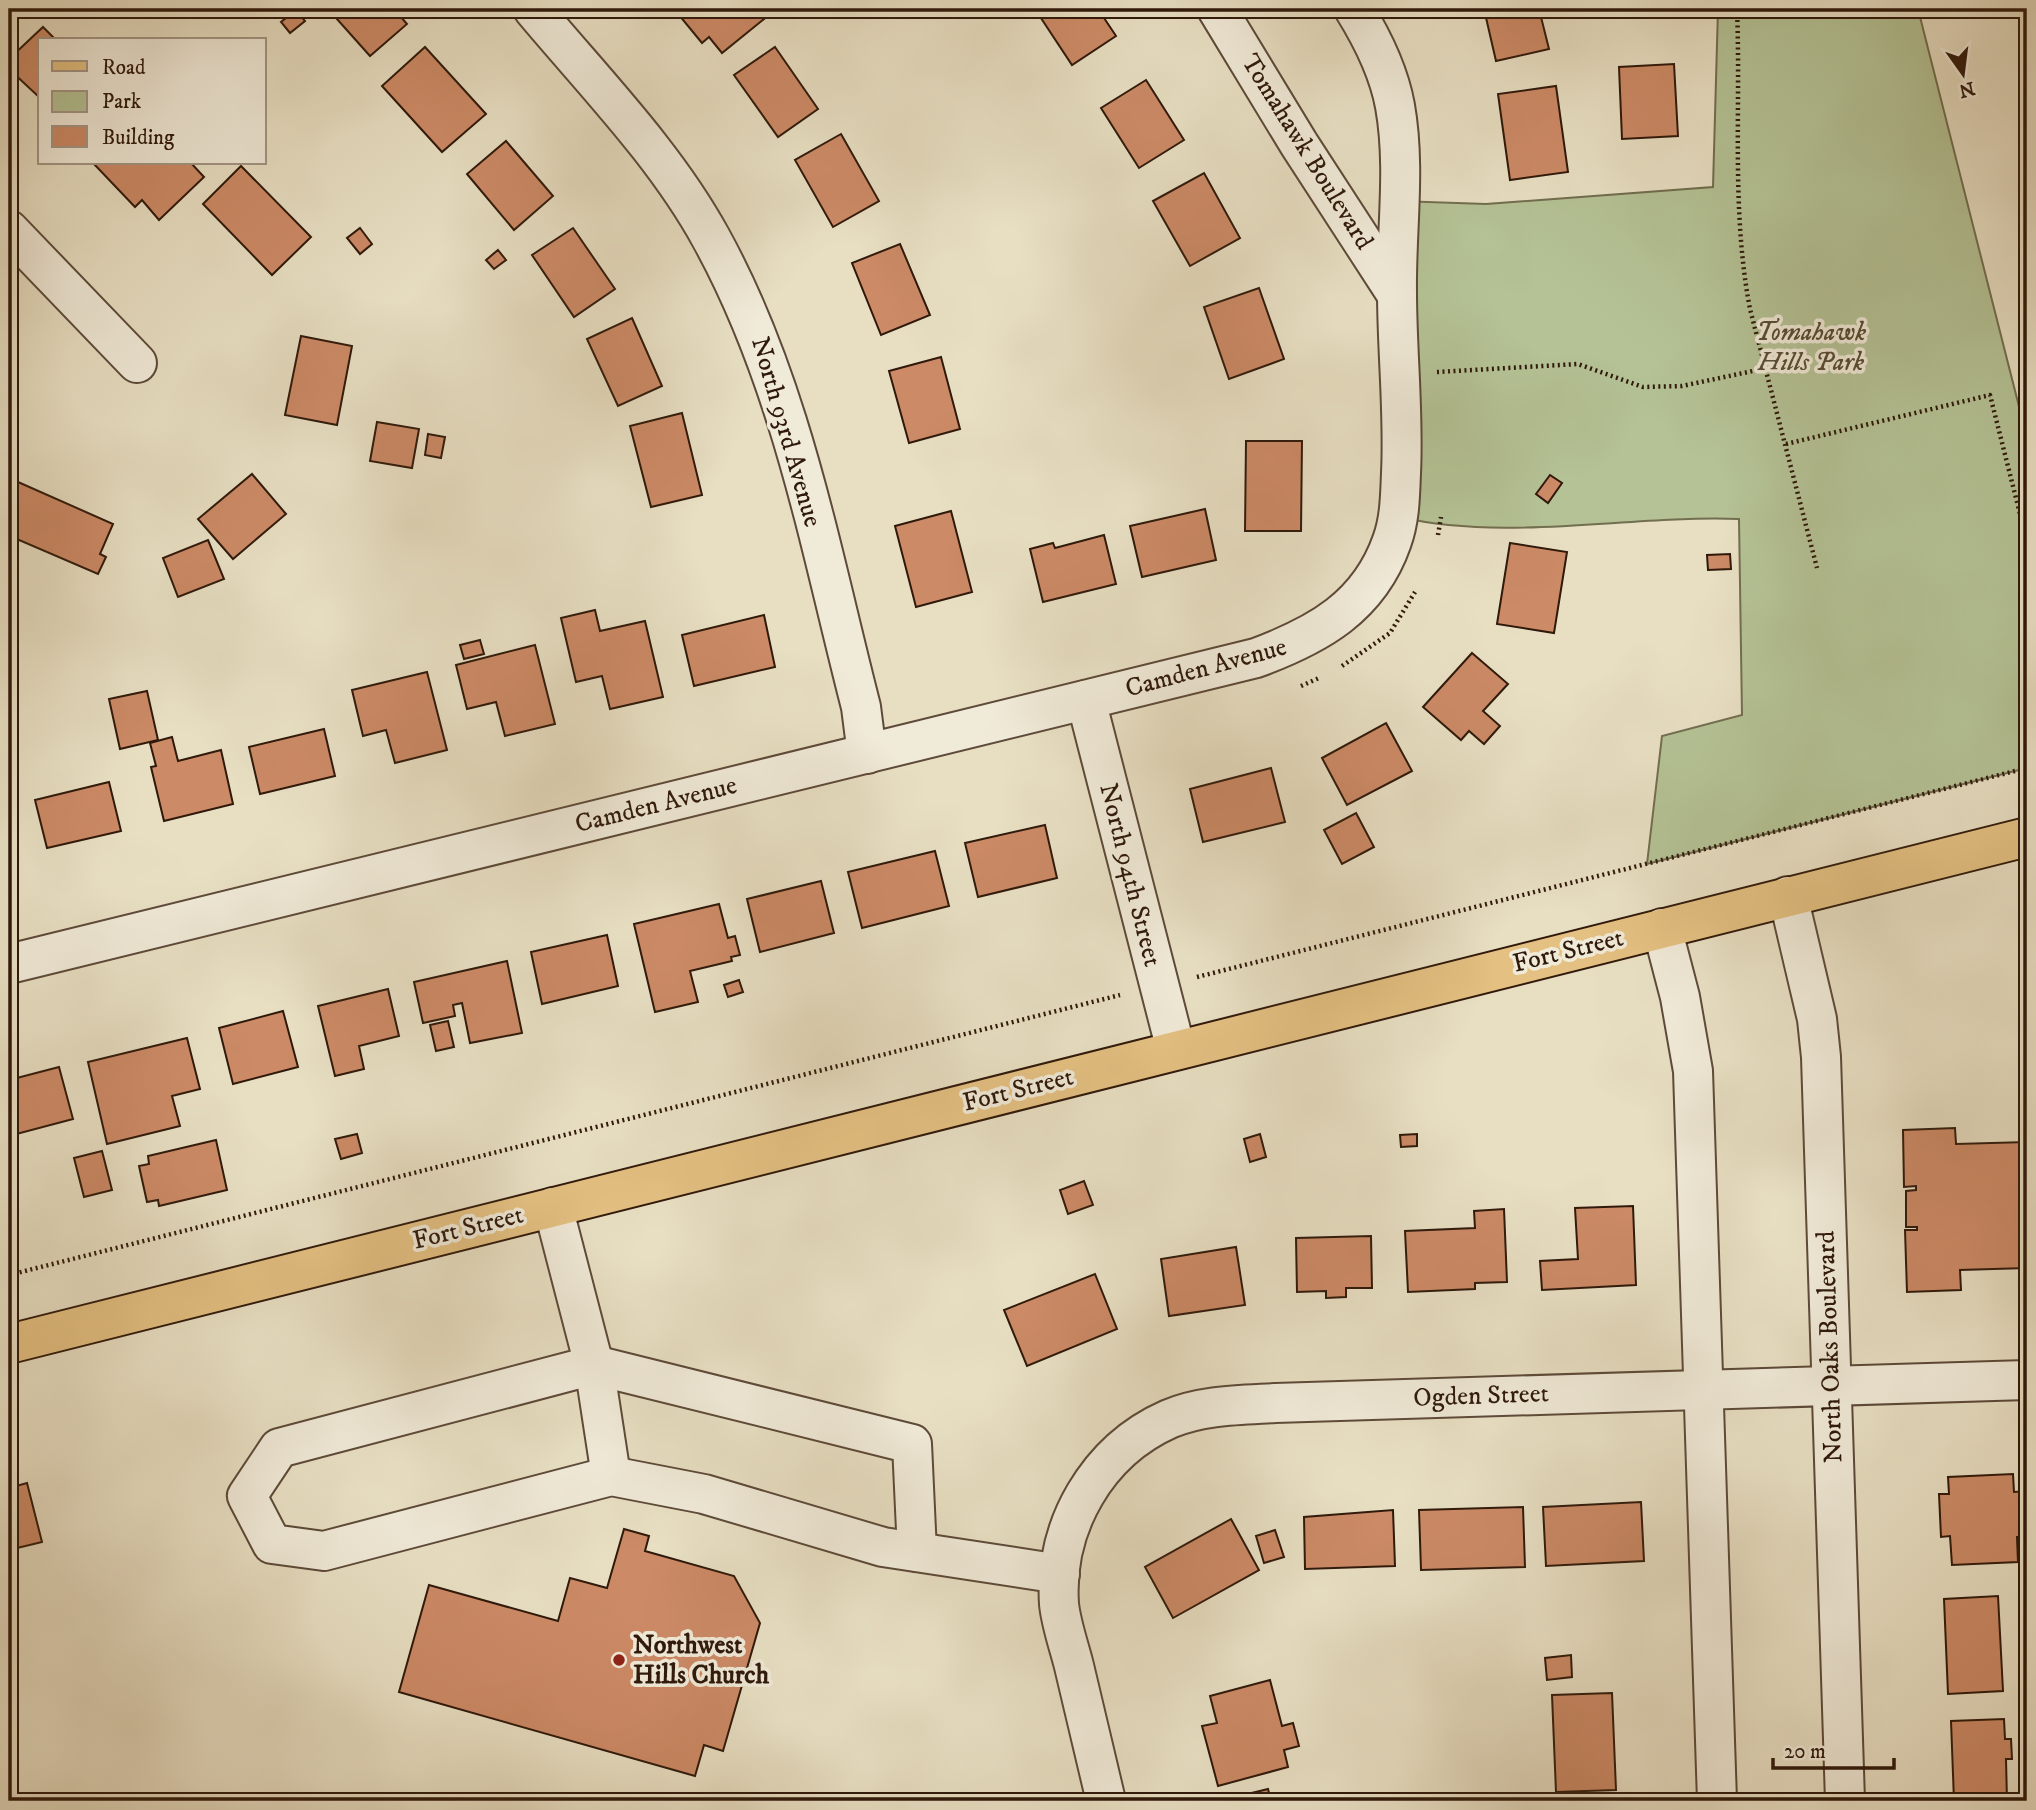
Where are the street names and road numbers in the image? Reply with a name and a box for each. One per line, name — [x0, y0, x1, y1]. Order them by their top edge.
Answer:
street label: Tomahawk Boulevard — [1233, 48, 1381, 256]
street label: North 93rd Avenue — [743, 333, 829, 531]
street label: Camden Avenue — [1122, 631, 1290, 705]
street label: Camden Avenue — [572, 769, 740, 841]
street label: North 94th Street — [1091, 780, 1169, 970]
street label: Fort Street — [1509, 921, 1627, 981]
street label: Fort Street — [959, 1060, 1077, 1120]
street label: Fort Street — [409, 1198, 527, 1258]
street label: North Oaks Boulevard — [1809, 1230, 1851, 1464]
street label: Ogden Street — [1413, 1377, 1549, 1415]

